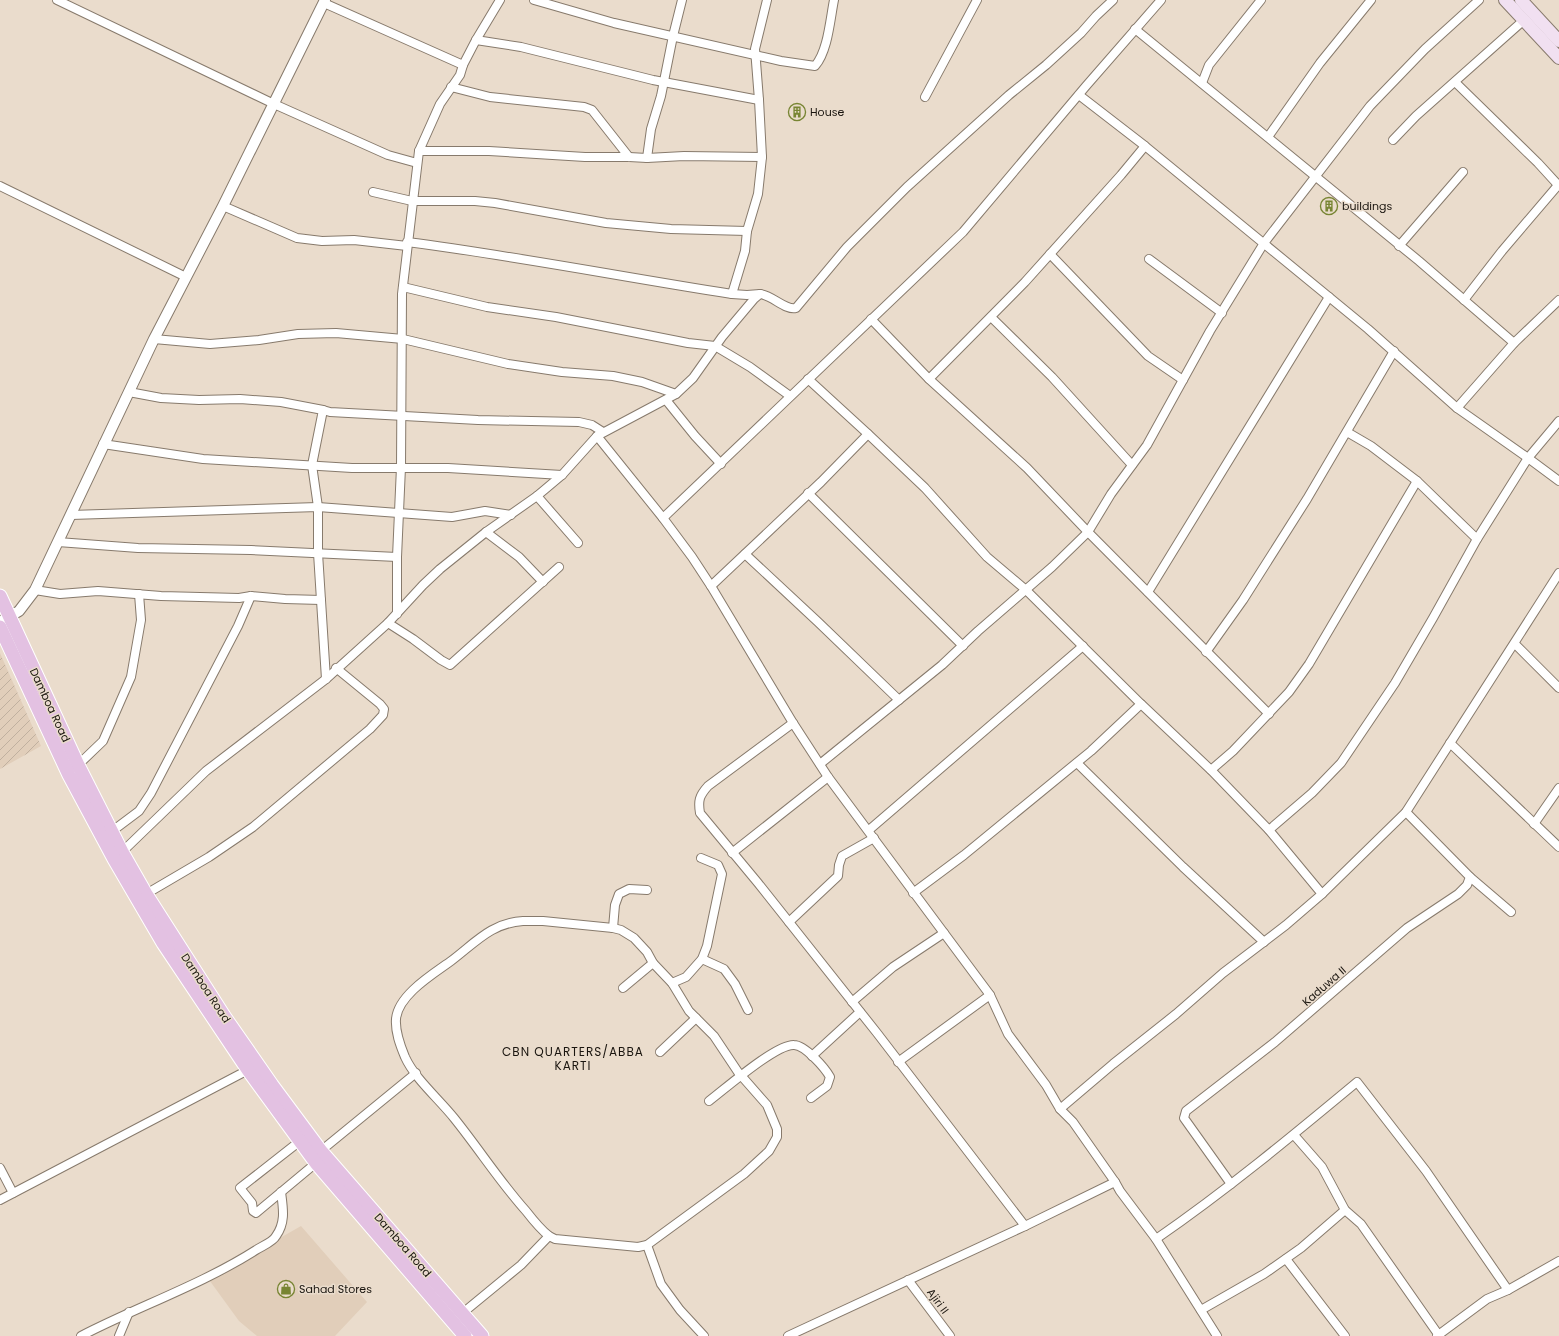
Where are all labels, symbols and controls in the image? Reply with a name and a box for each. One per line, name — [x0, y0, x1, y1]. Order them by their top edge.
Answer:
building icon: House — [787, 102, 807, 122]
place label: House — [810, 104, 844, 120]
building icon: buildings — [1319, 196, 1339, 216]
place label: buildings — [1342, 198, 1393, 214]
street label: Damboa Road — [26, 665, 74, 745]
street label: Damboa Road — [178, 950, 234, 1026]
street label: Kaduwa II — [1299, 962, 1349, 1010]
district label: CBN QUARTERS/ABBA KARTI — [502, 1043, 644, 1074]
street label: Damboa Road — [371, 1210, 435, 1280]
shop icon: Sahad Stores — [276, 1279, 296, 1299]
place label: Sahad Stores — [299, 1281, 372, 1297]
street label: Ajiri II — [923, 1285, 953, 1317]

